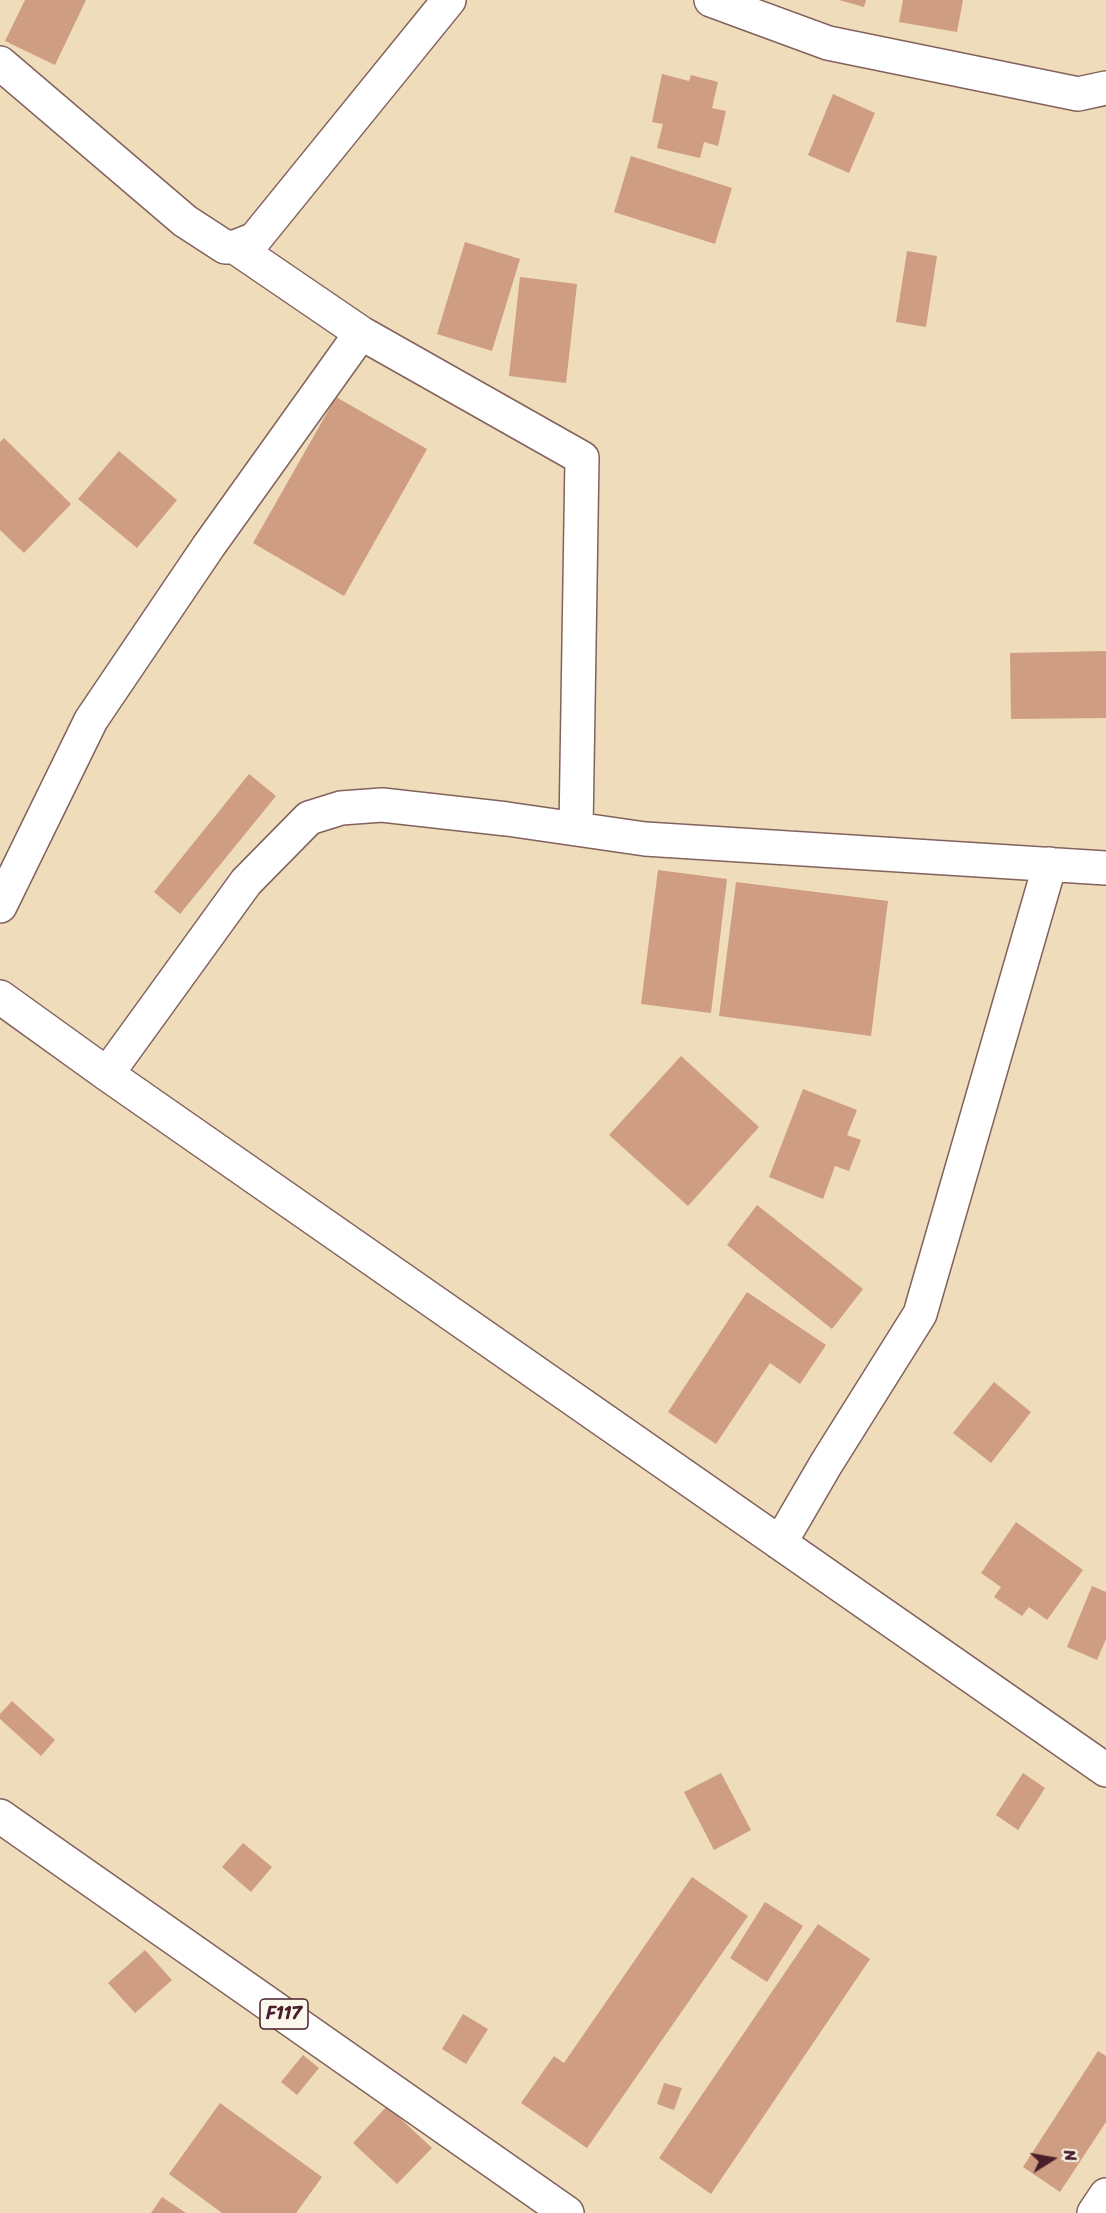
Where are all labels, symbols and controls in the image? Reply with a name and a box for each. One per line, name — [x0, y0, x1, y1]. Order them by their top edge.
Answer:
road number: F117 — [260, 1999, 308, 2029]
north arrow — [1022, 2129, 1082, 2189]
text: N — [1055, 2147, 1085, 2164]

